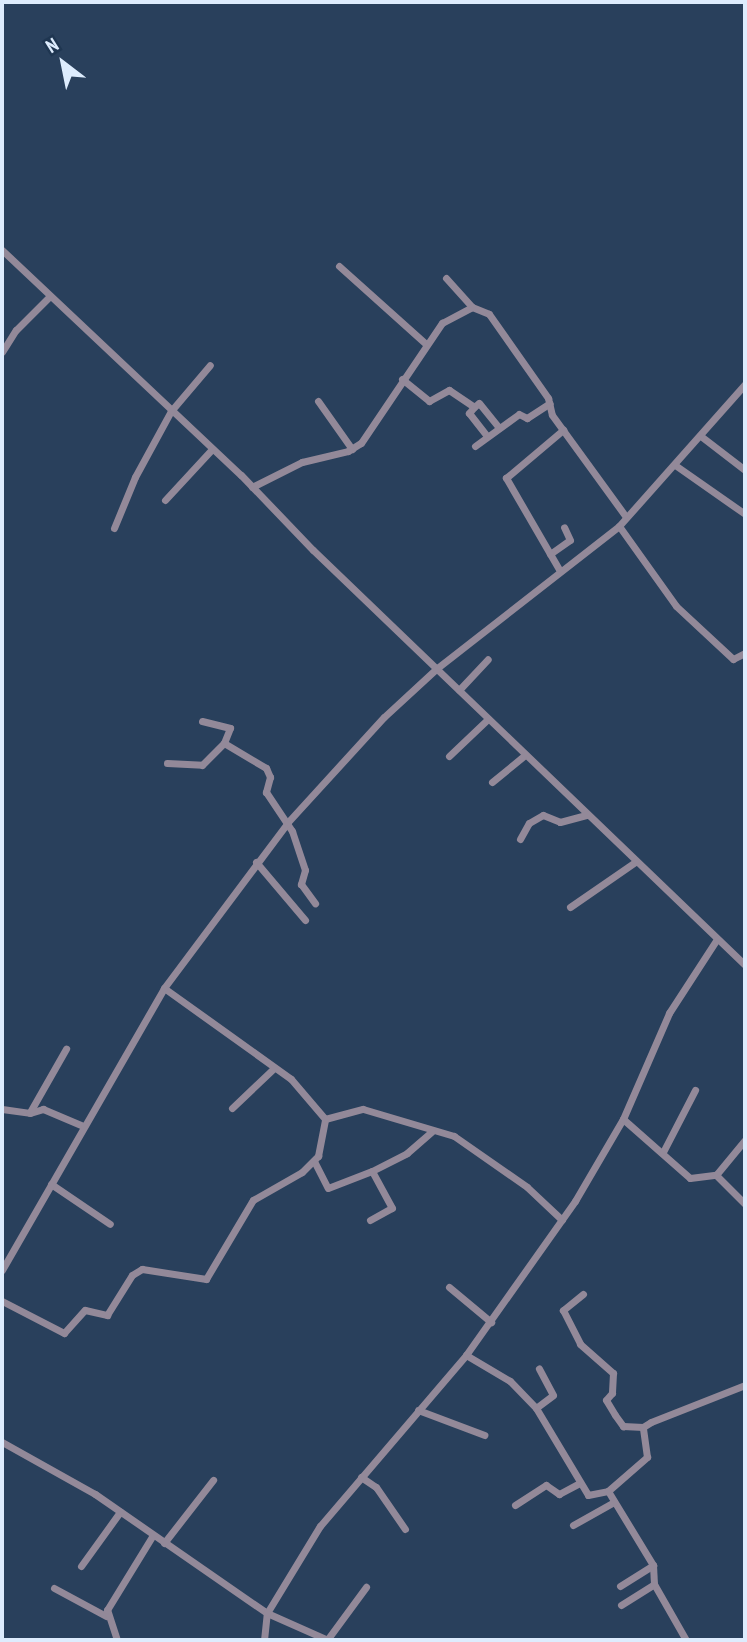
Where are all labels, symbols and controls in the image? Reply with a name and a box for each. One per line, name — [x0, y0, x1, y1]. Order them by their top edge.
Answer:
north arrow — [28, 28, 98, 98]
text: N — [41, 32, 63, 58]

